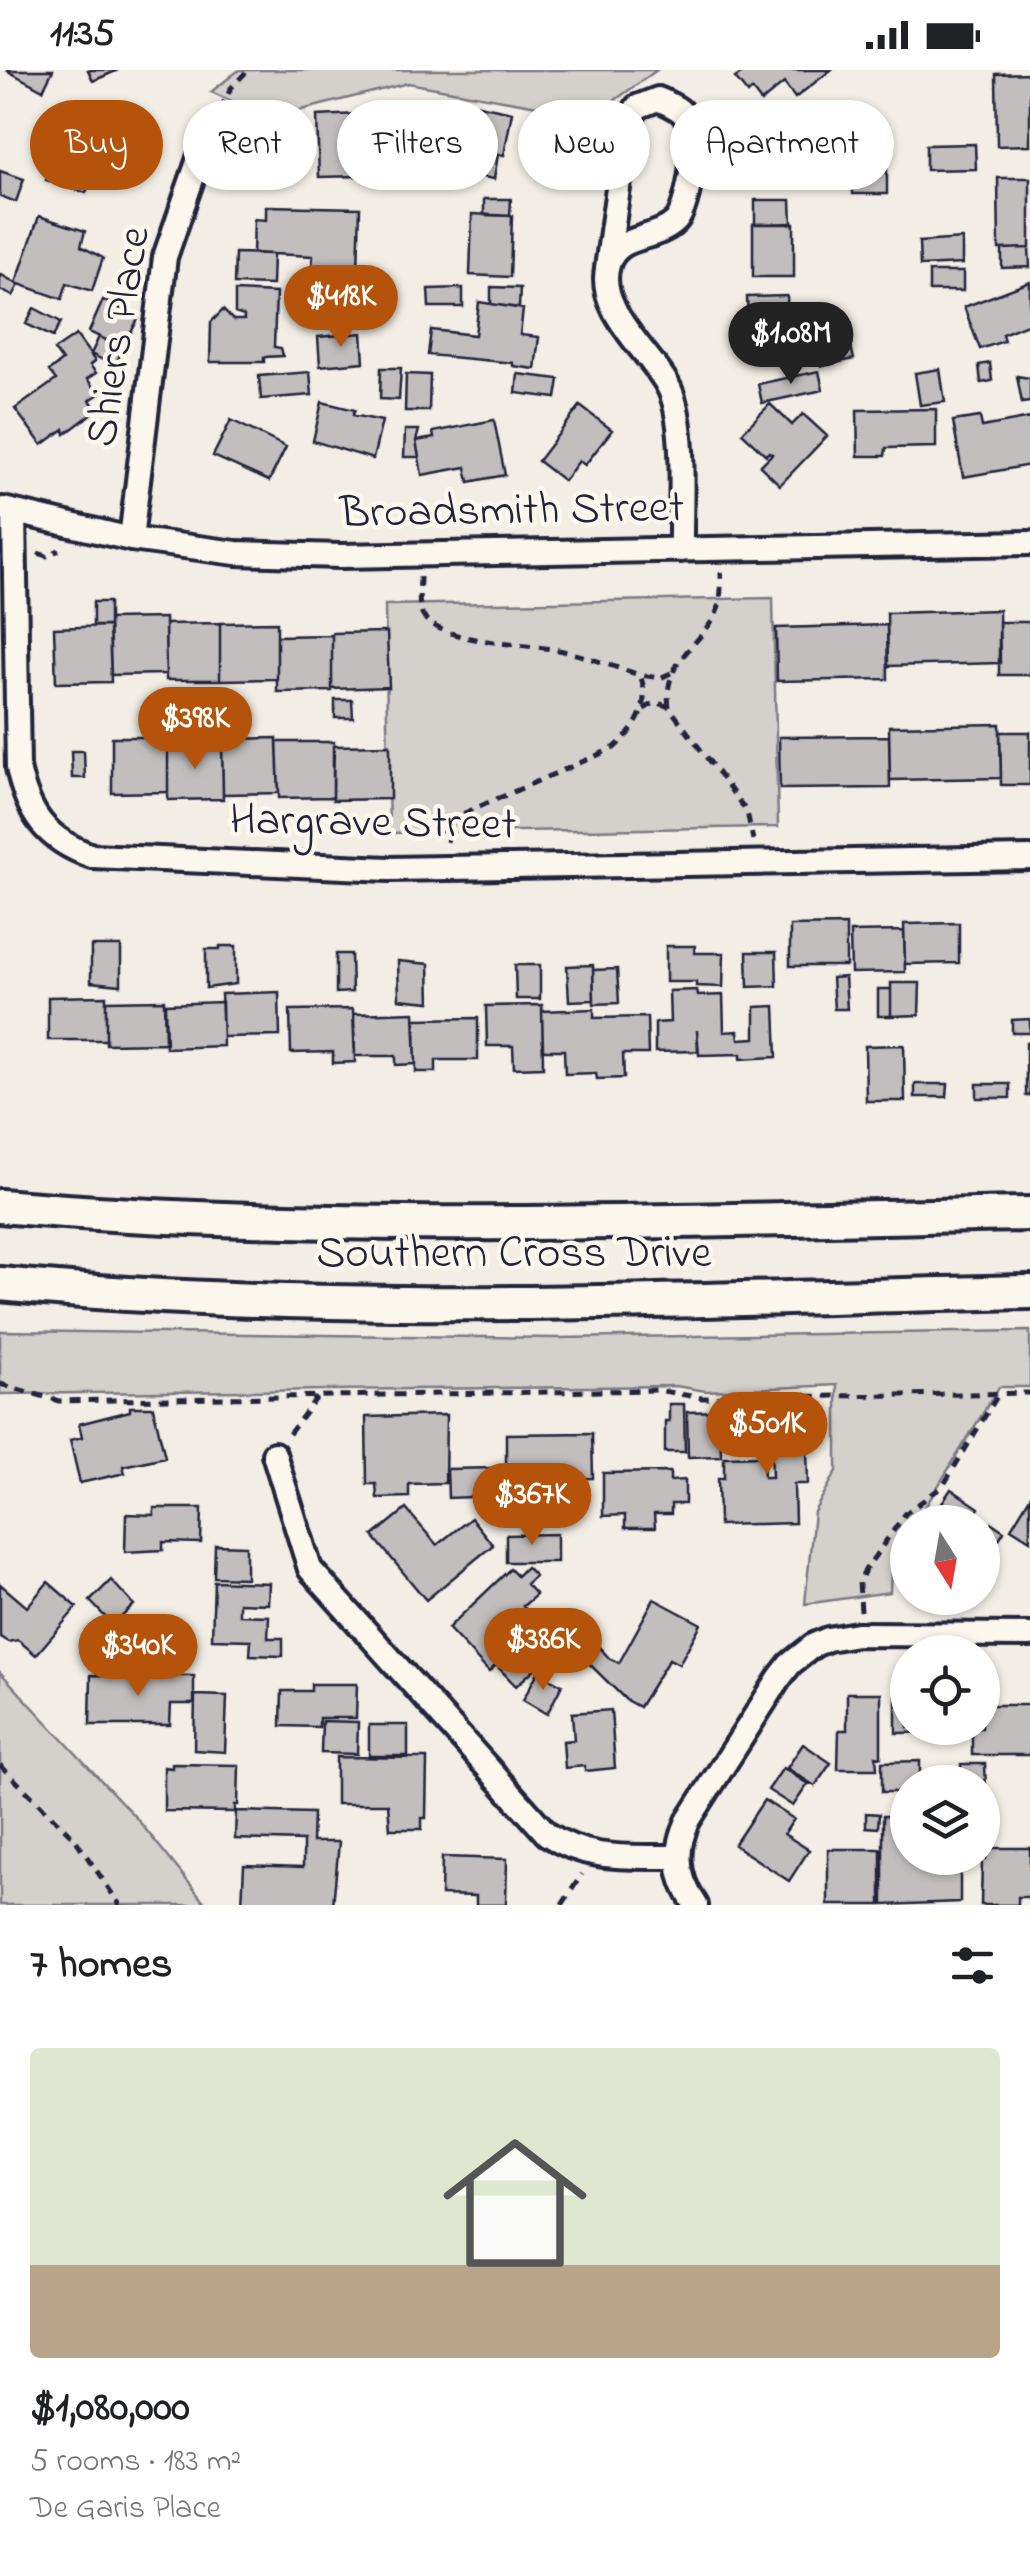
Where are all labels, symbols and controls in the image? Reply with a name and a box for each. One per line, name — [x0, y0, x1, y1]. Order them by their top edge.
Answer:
text: 11:35 — [50, 7, 115, 63]
chip: Buy — [30, 100, 163, 190]
chip: Rent — [183, 100, 317, 190]
chip: Filters — [337, 100, 498, 190]
chip: New — [518, 100, 650, 190]
chip: Apartment — [670, 100, 894, 190]
street label: Shiers Place — [70, 221, 170, 452]
pin: $418K — [271, 265, 411, 350]
text: $418K — [306, 274, 376, 321]
pin: $1.08M — [710, 302, 872, 387]
text: $1.08M — [750, 311, 832, 358]
street label: Broadsmith Street — [338, 476, 685, 548]
pin: $398K — [125, 687, 265, 772]
text: $398K — [160, 696, 230, 743]
street label: Hargrave Street — [229, 789, 517, 860]
street label: Southern Cross Drive — [316, 1222, 712, 1288]
pin: $501K — [697, 1392, 837, 1477]
text: $501K — [728, 1401, 806, 1448]
pin: $367K — [462, 1463, 602, 1548]
text: $367K — [494, 1472, 570, 1519]
north arrow — [890, 1505, 1000, 1615]
map controls — [890, 1505, 1000, 1875]
pin: $386K — [473, 1608, 613, 1693]
pin: $340K — [68, 1614, 208, 1699]
text: $386K — [506, 1617, 580, 1664]
text: $340K — [100, 1623, 176, 1670]
button: locate — [890, 1635, 1000, 1745]
button: layers — [890, 1765, 1000, 1875]
text: 7 homes — [30, 1935, 172, 1996]
icon: filters — [945, 1938, 1000, 1993]
icon: home — [425, 2113, 605, 2293]
text: $1,080,000 — [30, 2378, 190, 2439]
text: 5 rooms · 183 m² — [30, 2439, 241, 2486]
text: De Garis Place — [30, 2486, 221, 2533]

